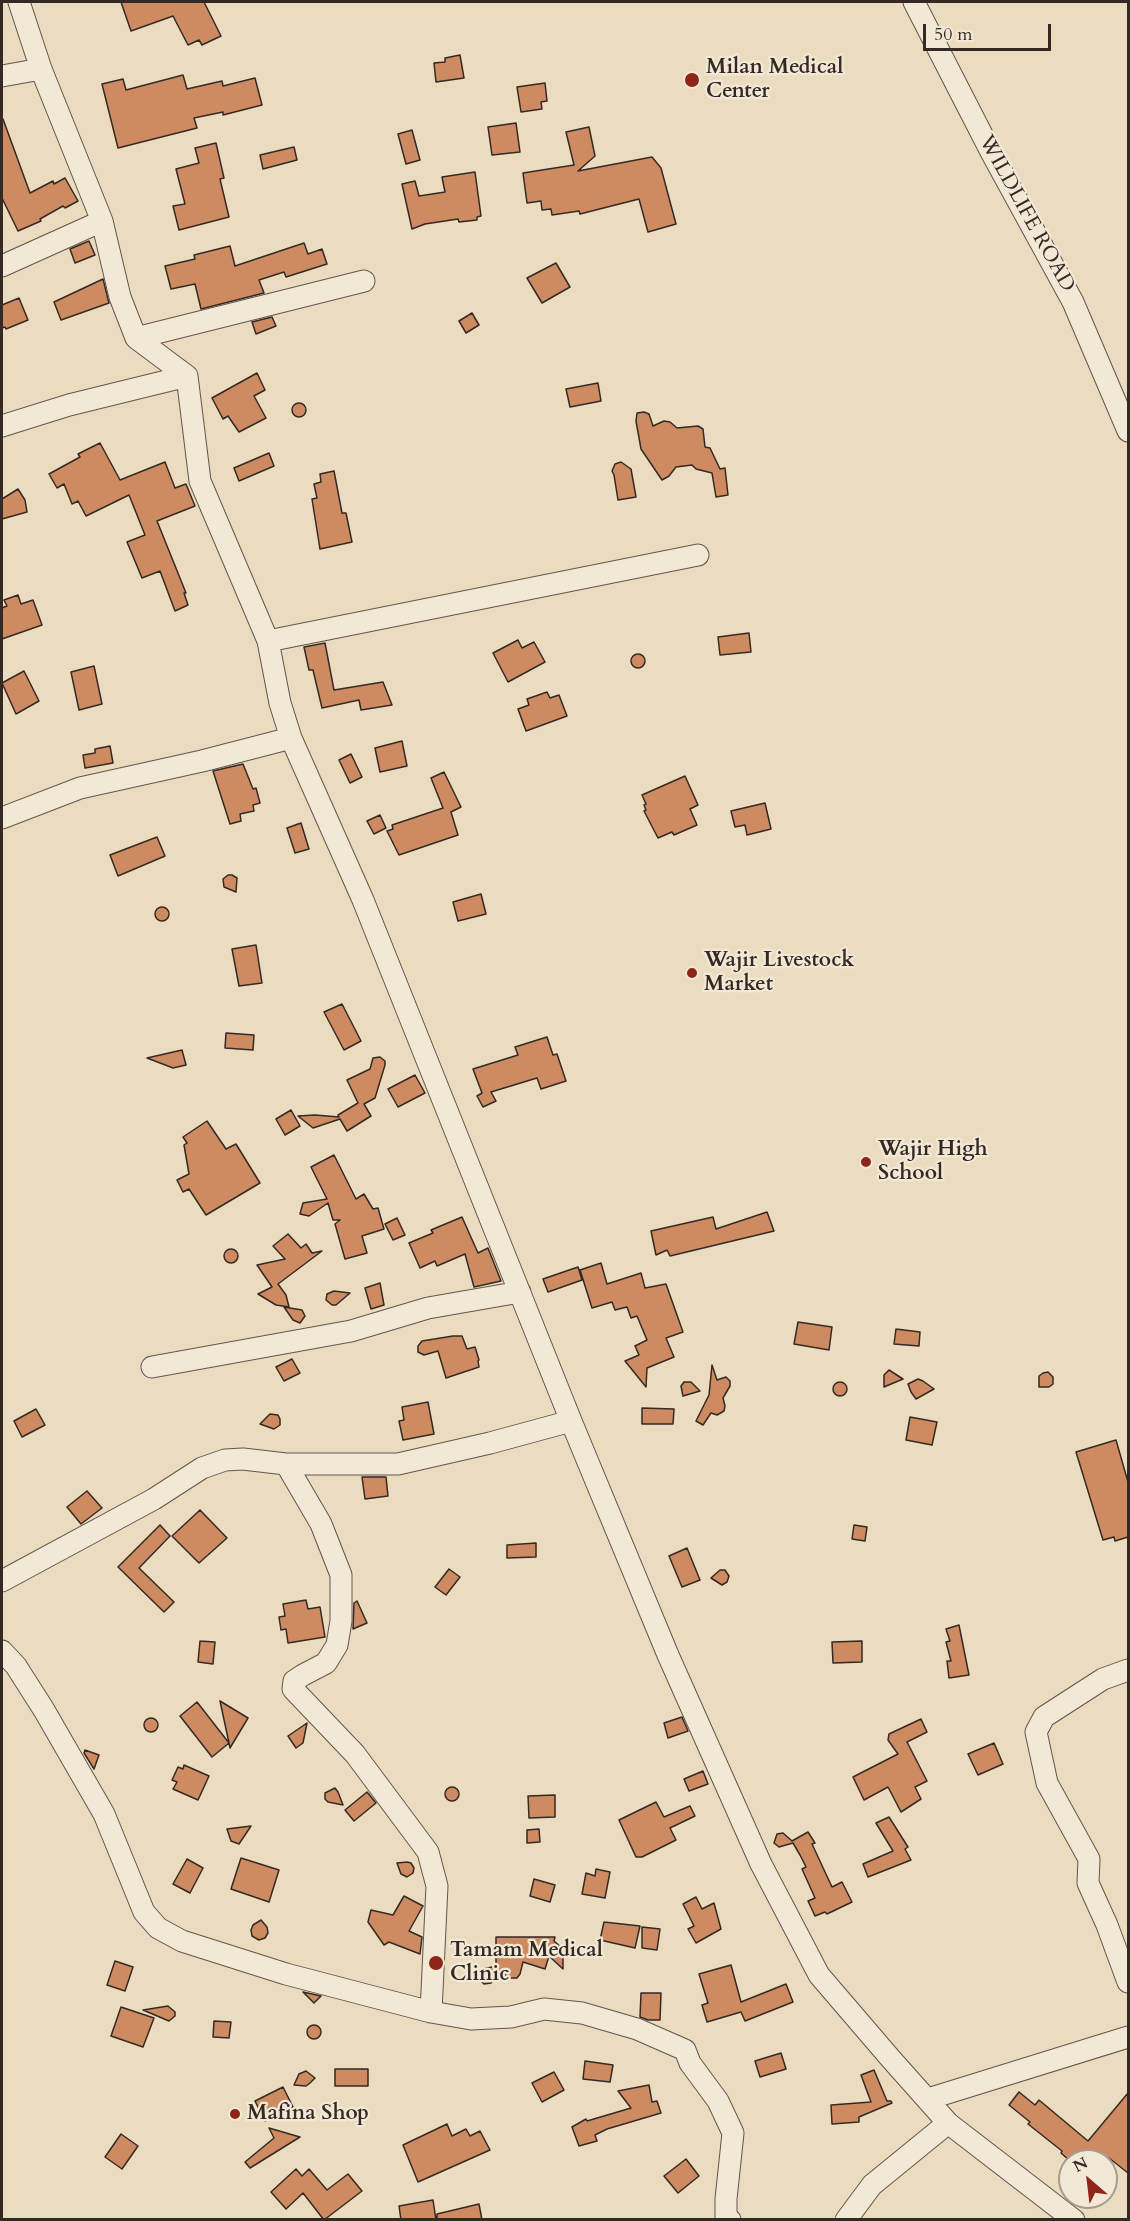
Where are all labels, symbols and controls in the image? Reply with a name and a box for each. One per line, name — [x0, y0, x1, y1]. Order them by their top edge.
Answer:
scale bar — [926, 12, 1054, 50]
text: 50 m — [934, 22, 973, 47]
place label: Milan Medical Center — [706, 55, 843, 105]
marker: Milan Medical Center — [683, 71, 701, 89]
street label: WILDLIFE ROAD — [972, 131, 1080, 297]
place label: Wajir Livestock Market — [704, 948, 854, 998]
marker: Wajir Livestock Market — [685, 966, 699, 980]
place label: Wajir High School — [878, 1137, 988, 1187]
marker: Wajir High School — [859, 1155, 873, 1169]
place label: Tamam Medical Clinic — [450, 1938, 603, 1988]
marker: Tamam Medical Clinic — [427, 1954, 445, 1972]
place label: Mafina Shop — [247, 2101, 369, 2127]
marker: Mafina Shop — [228, 2107, 242, 2121]
north arrow — [1058, 2149, 1118, 2209]
text: N — [1069, 2152, 1092, 2178]

